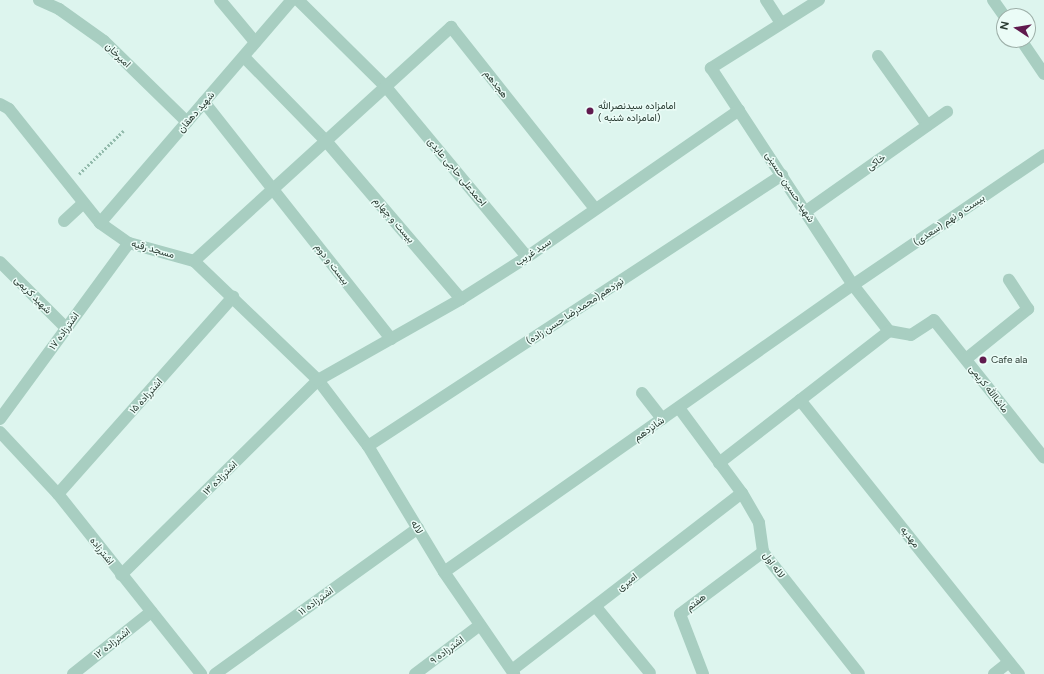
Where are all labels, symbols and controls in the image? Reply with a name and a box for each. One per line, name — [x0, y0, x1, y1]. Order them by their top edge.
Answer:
north arrow — [996, 8, 1036, 48]
text: N — [998, 20, 1012, 31]
street label: امیرخان — [103, 40, 133, 70]
street label: هجدهم — [481, 68, 511, 100]
street label: شهید دهقان — [175, 89, 217, 135]
place label: امامزاده سیدنصرالله ( امامزاده شنبه) — [598, 99, 676, 122]
marker: امامزاده سیدنصرالله ( امامزاده شنبه) — [585, 106, 595, 116]
street label: احمدعلی حاجی عابدی — [425, 135, 489, 209]
street label: شهید حسین حسینی — [763, 149, 817, 225]
street label: خاکی — [864, 151, 888, 173]
street label: بیست و نهم (سعدی) — [911, 192, 987, 248]
street label: بیست و چهارم — [371, 195, 417, 245]
street label: سید غریب — [513, 236, 553, 268]
street label: مسجد رقیه — [130, 237, 176, 261]
street label: بیست و دوم — [312, 241, 352, 287]
street label: شهید کریمی — [12, 274, 54, 316]
street label: نوزدهم(محمدرضا حسن زاده) — [524, 275, 626, 347]
street label: اشترزاده ۱۷ — [46, 310, 82, 352]
place label: Cafe ala — [991, 354, 1027, 366]
marker: Cafe ala — [978, 355, 988, 365]
street label: ماشاالله کریمی — [967, 363, 1011, 415]
street label: اشترزاده ۱۵ — [127, 376, 165, 416]
street label: شانزدهم — [631, 414, 667, 444]
street label: اشترزاده ۱۳ — [200, 458, 240, 498]
street label: لاله — [408, 518, 426, 536]
street label: مهدیه — [898, 524, 922, 550]
street label: اشترزاده — [87, 535, 117, 567]
street label: لاله اول — [761, 550, 787, 580]
street label: امیری — [614, 570, 640, 594]
street label: اشترزاده ۱۱ — [296, 584, 336, 618]
street label: هفتم — [684, 591, 708, 613]
street label: اشترزاده ۱۲ — [92, 625, 132, 661]
street label: اشترزاده ۹ — [428, 633, 466, 667]

